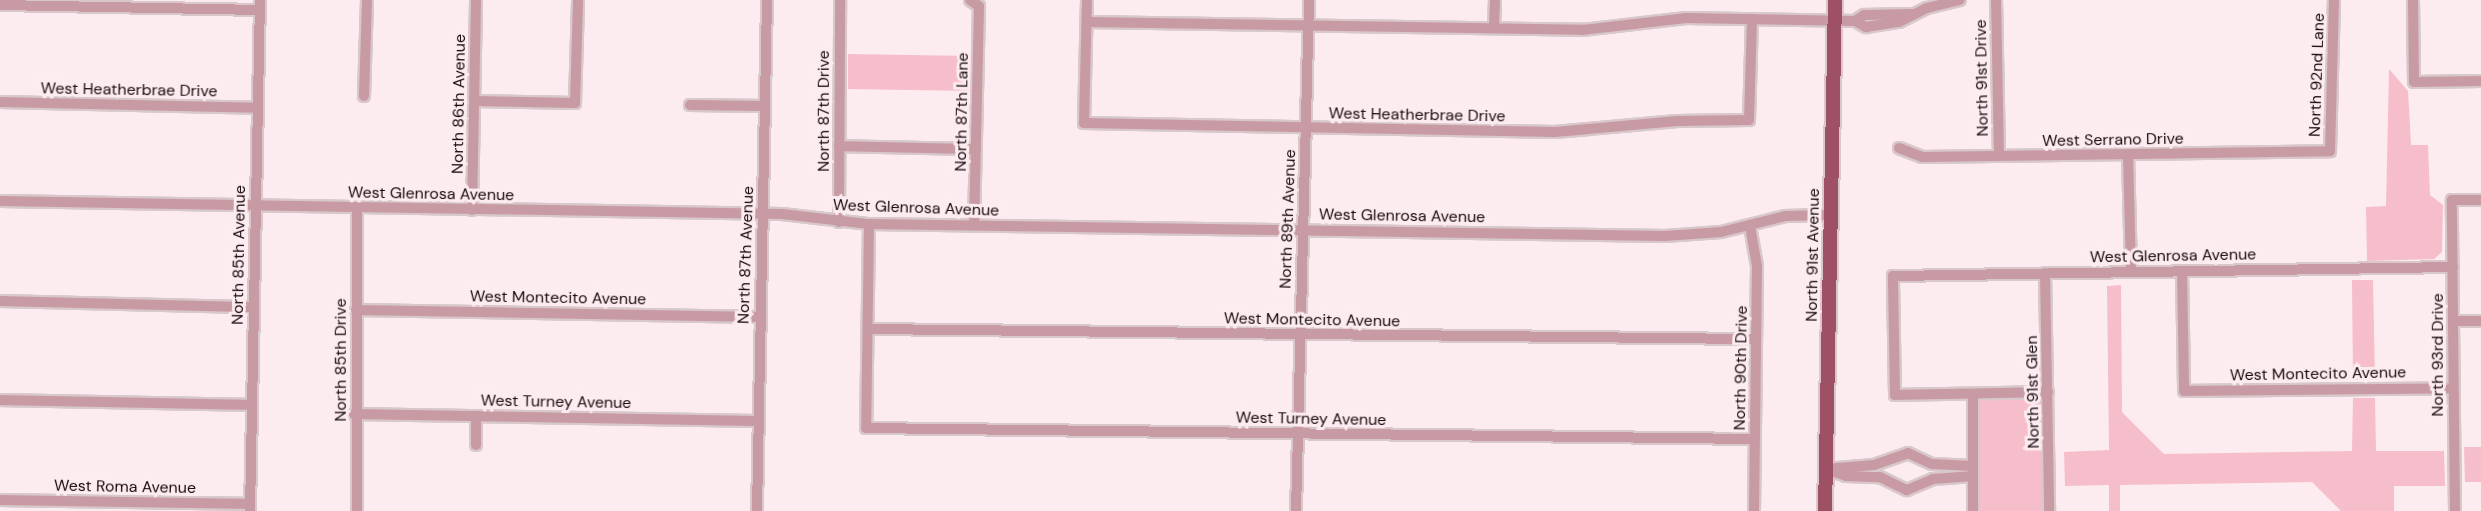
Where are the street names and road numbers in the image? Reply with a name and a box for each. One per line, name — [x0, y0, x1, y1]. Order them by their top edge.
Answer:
street label: North 92nd Lane — [2305, 13, 2329, 137]
street label: North 91st Drive — [1971, 19, 1993, 137]
street label: North 86th Avenue — [448, 34, 470, 174]
street label: North 87th Drive — [814, 50, 834, 172]
street label: North 87th Lane — [951, 52, 973, 172]
street label: West Heatherbrae Drive — [40, 79, 218, 101]
street label: West Heatherbrae Drive — [1328, 104, 1506, 126]
street label: West Serrano Drive — [2042, 129, 2184, 151]
street label: North 89th Avenue — [1276, 149, 1300, 289]
street label: West Glenrosa Avenue — [348, 183, 514, 205]
street label: North 85th Avenue — [228, 185, 250, 325]
street label: North 87th Avenue — [734, 186, 758, 324]
street label: North 91st Avenue — [1802, 188, 1824, 322]
street label: West Glenrosa Avenue — [833, 196, 999, 220]
street label: West Glenrosa Avenue — [1319, 205, 1485, 227]
street label: West Glenrosa Avenue — [2090, 245, 2256, 267]
street label: West Montecito Avenue — [470, 287, 646, 309]
street label: North 93rd Drive — [2428, 293, 2448, 417]
street label: North 85th Drive — [331, 298, 351, 422]
street label: North 90th Drive — [1730, 305, 1752, 431]
street label: West Montecito Avenue — [1224, 309, 1400, 331]
street label: North 91st Glen — [2022, 335, 2044, 449]
street label: West Montecito Avenue — [2230, 363, 2406, 385]
street label: West Turney Avenue — [480, 391, 632, 413]
street label: West Turney Avenue — [1235, 408, 1387, 430]
street label: West Roma Avenue — [54, 476, 196, 498]

